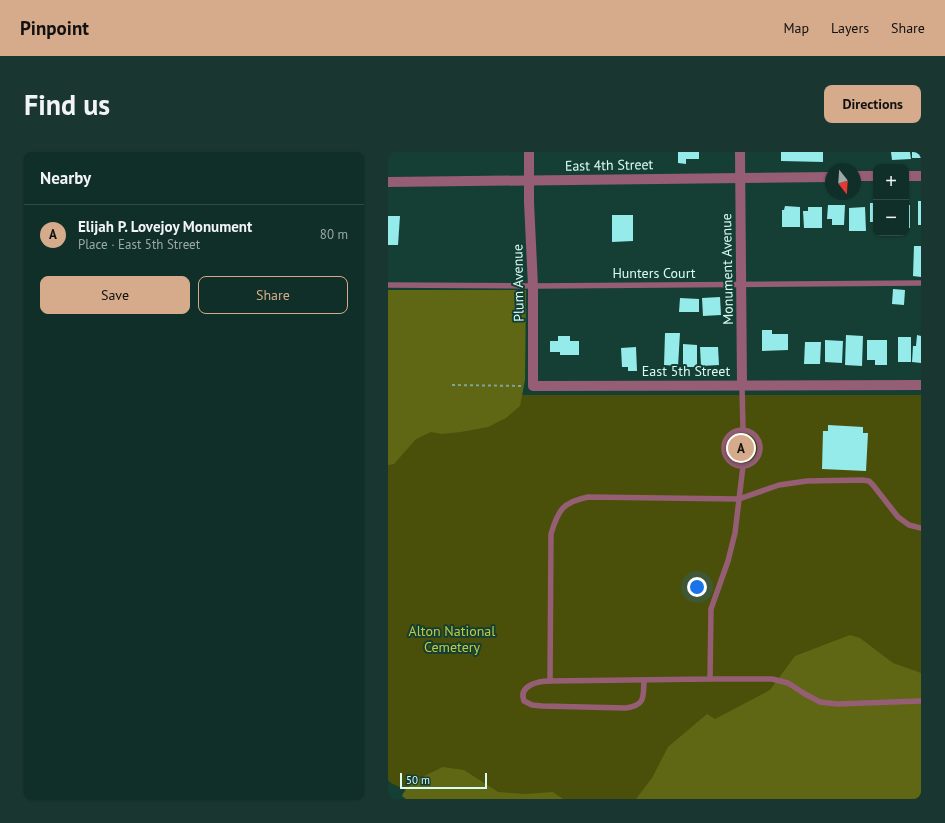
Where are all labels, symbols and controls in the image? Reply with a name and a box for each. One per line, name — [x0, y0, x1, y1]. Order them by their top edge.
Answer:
text: Pinpoint — [20, 16, 89, 40]
text: Map — [783, 19, 809, 37]
text: Layers — [831, 19, 869, 37]
text: Share — [891, 19, 925, 37]
button: Directions — [824, 85, 921, 123]
text: Find us — [24, 86, 110, 123]
street label: East 4th Street — [565, 155, 654, 175]
north arrow — [825, 164, 861, 200]
map controls — [873, 164, 909, 236]
button: + — [873, 164, 909, 200]
text: Nearby — [40, 167, 91, 189]
button: − — [873, 200, 909, 236]
street label: Monument Avenue — [717, 213, 737, 325]
text: Elijah P. Lovejoy Monument — [78, 217, 252, 236]
text: A — [49, 226, 57, 243]
text: 80 m — [320, 226, 348, 243]
text: Place · East 5th Street — [78, 236, 200, 253]
street label: Plum Avenue — [508, 244, 528, 322]
street label: Hunters Court — [612, 264, 696, 282]
button: Save — [40, 276, 190, 314]
button: Share — [198, 276, 348, 314]
street label: East 5th Street — [642, 362, 730, 380]
pin: A — [728, 433, 754, 463]
your location — [687, 577, 707, 597]
park label: Alton National Cemetery — [409, 622, 495, 656]
scale bar — [400, 771, 487, 790]
text: 50 m — [406, 773, 430, 787]

